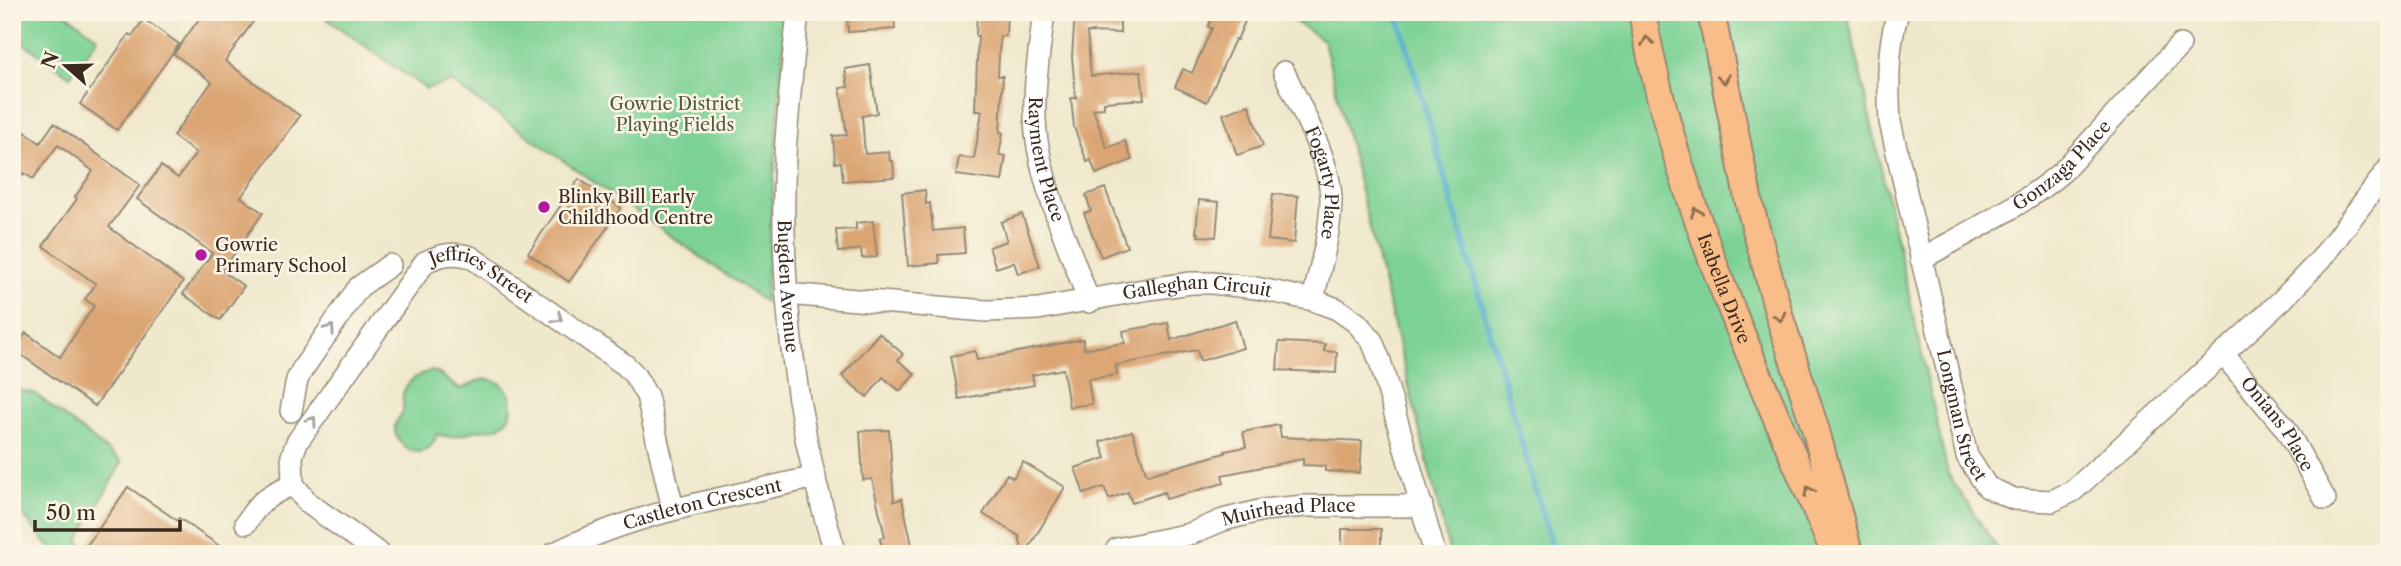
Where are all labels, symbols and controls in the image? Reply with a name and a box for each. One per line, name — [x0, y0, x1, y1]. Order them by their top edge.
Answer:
north arrow — [32, 32, 102, 102]
one-way arrow — [1640, 35, 1655, 47]
text: N — [37, 49, 64, 72]
one-way arrow — [1716, 73, 1731, 85]
park label: Gowrie District Playing Fields — [610, 93, 741, 136]
street label: Rayment Place — [1024, 96, 1069, 225]
street label: Gonzaga Place — [2008, 116, 2116, 215]
street label: Fogarty Place — [1300, 123, 1342, 241]
place label: Blinky Bill Early Childhood Centre — [558, 186, 713, 229]
marker: Blinky Bill Early Childhood Centre — [536, 199, 552, 215]
one-way arrow — [1690, 206, 1704, 218]
street label: Bugden Avenue — [773, 219, 803, 354]
street label: Isabella Drive — [1693, 230, 1755, 347]
place label: Gowrie Primary School — [215, 234, 347, 277]
street label: Jeffries Street — [423, 243, 538, 308]
marker: Gowrie Primary School — [193, 247, 209, 263]
street label: Galleghan Circuit — [1121, 272, 1274, 305]
one-way arrow — [550, 309, 563, 322]
one-way arrow — [1772, 311, 1786, 323]
one-way arrow — [322, 324, 334, 337]
street label: Longman Street — [1932, 347, 1992, 486]
street label: Onians Place — [2236, 372, 2318, 475]
one-way arrow — [304, 416, 316, 429]
street label: Castleton Crescent — [620, 474, 784, 535]
one-way arrow — [1803, 486, 1817, 498]
scale bar — [35, 489, 180, 533]
street label: Muirhead Place — [1219, 495, 1356, 531]
text: 50 m — [46, 500, 96, 525]

